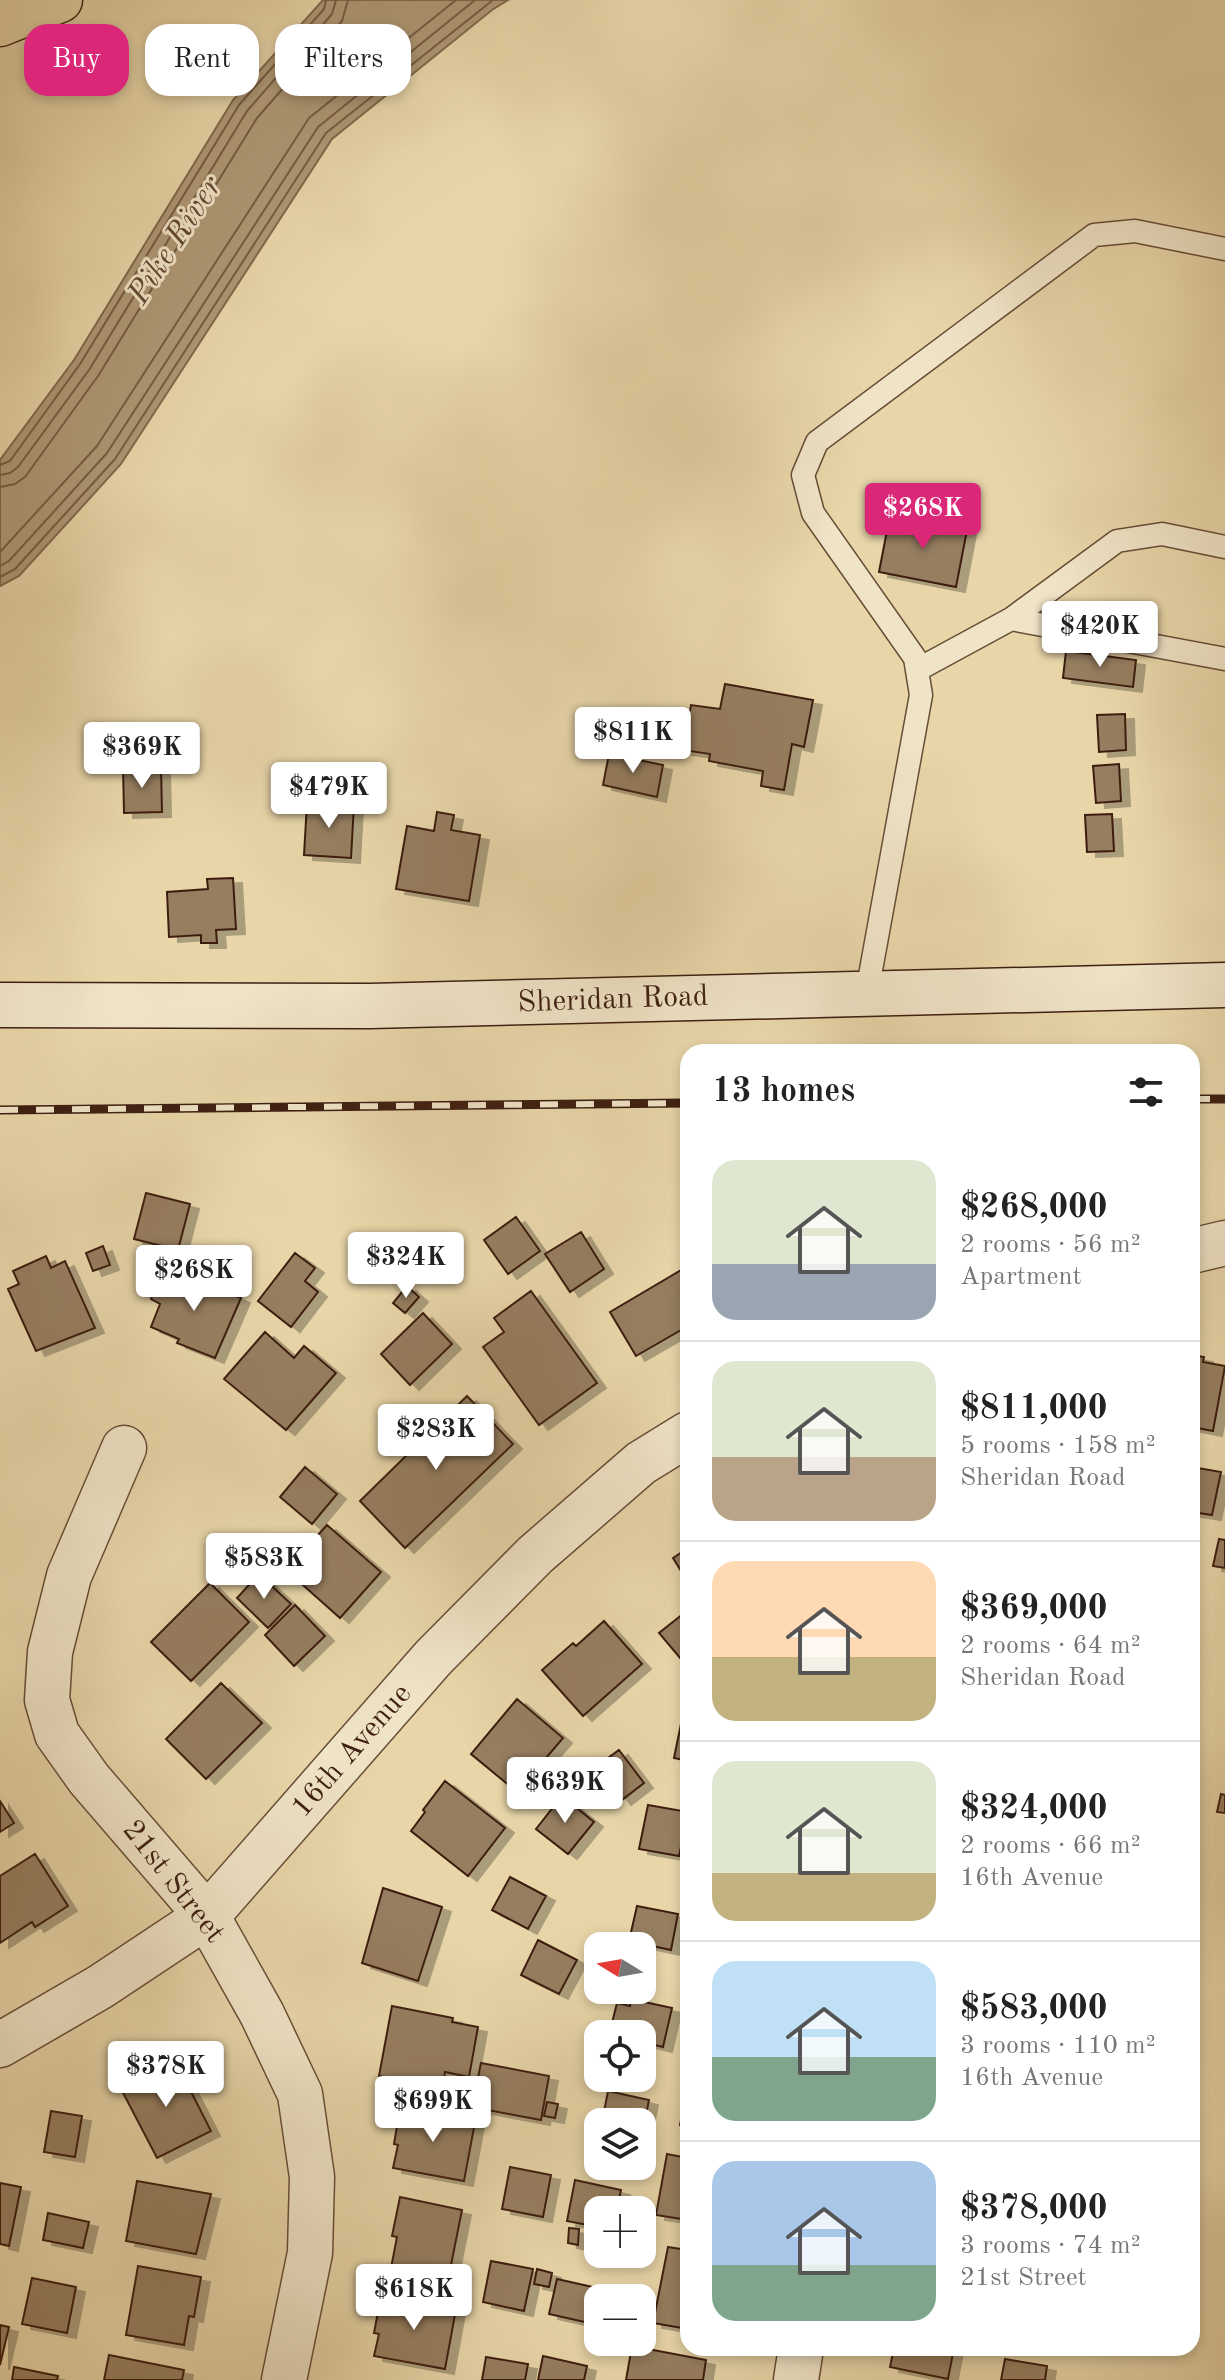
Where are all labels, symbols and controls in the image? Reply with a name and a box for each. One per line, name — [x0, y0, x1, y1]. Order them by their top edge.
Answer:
chip: Buy — [24, 24, 129, 96]
chip: Rent — [145, 24, 259, 96]
chip: Filters — [275, 24, 411, 96]
water label: Pike River — [123, 170, 230, 311]
pin: $268K — [867, 483, 979, 551]
text: $268K — [883, 496, 963, 522]
pin: $420K — [1044, 601, 1156, 669]
text: $420K — [1060, 614, 1140, 640]
pin: $811K — [577, 707, 689, 775]
text: $811K — [593, 720, 673, 746]
pin: $369K — [86, 722, 198, 790]
text: $369K — [102, 735, 182, 761]
pin: $479K — [273, 762, 385, 830]
text: $479K — [289, 775, 369, 801]
street label: Sheridan Road — [517, 982, 709, 1018]
icon: filters — [1124, 1070, 1168, 1114]
text: 13 homes — [712, 1075, 855, 1109]
text: $268,000 — [960, 1191, 1108, 1225]
icon: home — [776, 1192, 872, 1288]
pin: $324K — [350, 1232, 462, 1300]
text: 2 rooms · 56 m² — [960, 1232, 1141, 1258]
pin: $268K — [138, 1245, 250, 1313]
text: $324K — [366, 1245, 446, 1271]
text: $268K — [154, 1258, 234, 1284]
text: Apartment — [960, 1264, 1082, 1290]
text: $811,000 — [960, 1392, 1108, 1426]
icon: home — [776, 1393, 872, 1489]
pin: $283K — [380, 1404, 492, 1472]
text: $283K — [396, 1417, 476, 1443]
text: 5 rooms · 158 m² — [960, 1433, 1156, 1459]
text: Sheridan Road — [960, 1465, 1126, 1491]
pin: $583K — [208, 1533, 320, 1601]
text: $583K — [224, 1546, 304, 1572]
text: $369,000 — [960, 1592, 1108, 1626]
icon: home — [776, 1593, 872, 1689]
text: 2 rooms · 64 m² — [960, 1633, 1141, 1659]
text: Sheridan Road — [960, 1665, 1126, 1691]
street label: 16th Avenue — [286, 1679, 418, 1823]
pin: $639K — [509, 1757, 621, 1825]
text: $639K — [525, 1770, 605, 1796]
text: $324,000 — [960, 1792, 1108, 1826]
icon: home — [776, 1793, 872, 1889]
street label: 21st Street — [116, 1815, 230, 1949]
text: 2 rooms · 66 m² — [960, 1833, 1141, 1859]
text: 16th Avenue — [960, 1865, 1103, 1891]
north arrow — [584, 1932, 656, 2004]
map controls — [584, 1932, 656, 2356]
text: $583,000 — [960, 1992, 1108, 2026]
icon: home — [776, 1993, 872, 2089]
button: locate — [584, 2020, 656, 2092]
text: 3 rooms · 110 m² — [960, 2033, 1156, 2059]
pin: $378K — [110, 2041, 222, 2109]
text: $378K — [126, 2054, 206, 2080]
text: 16th Avenue — [960, 2065, 1103, 2091]
pin: $699K — [377, 2076, 489, 2144]
text: $699K — [393, 2089, 473, 2115]
button: layers — [584, 2108, 656, 2180]
text: $378,000 — [960, 2192, 1108, 2226]
icon: home — [776, 2193, 872, 2289]
button: + — [584, 2196, 656, 2268]
text: 3 rooms · 74 m² — [960, 2233, 1141, 2259]
pin: $618K — [358, 2264, 470, 2332]
text: 21st Street — [960, 2265, 1087, 2291]
text: $618K — [374, 2277, 454, 2303]
button: − — [584, 2284, 656, 2356]

